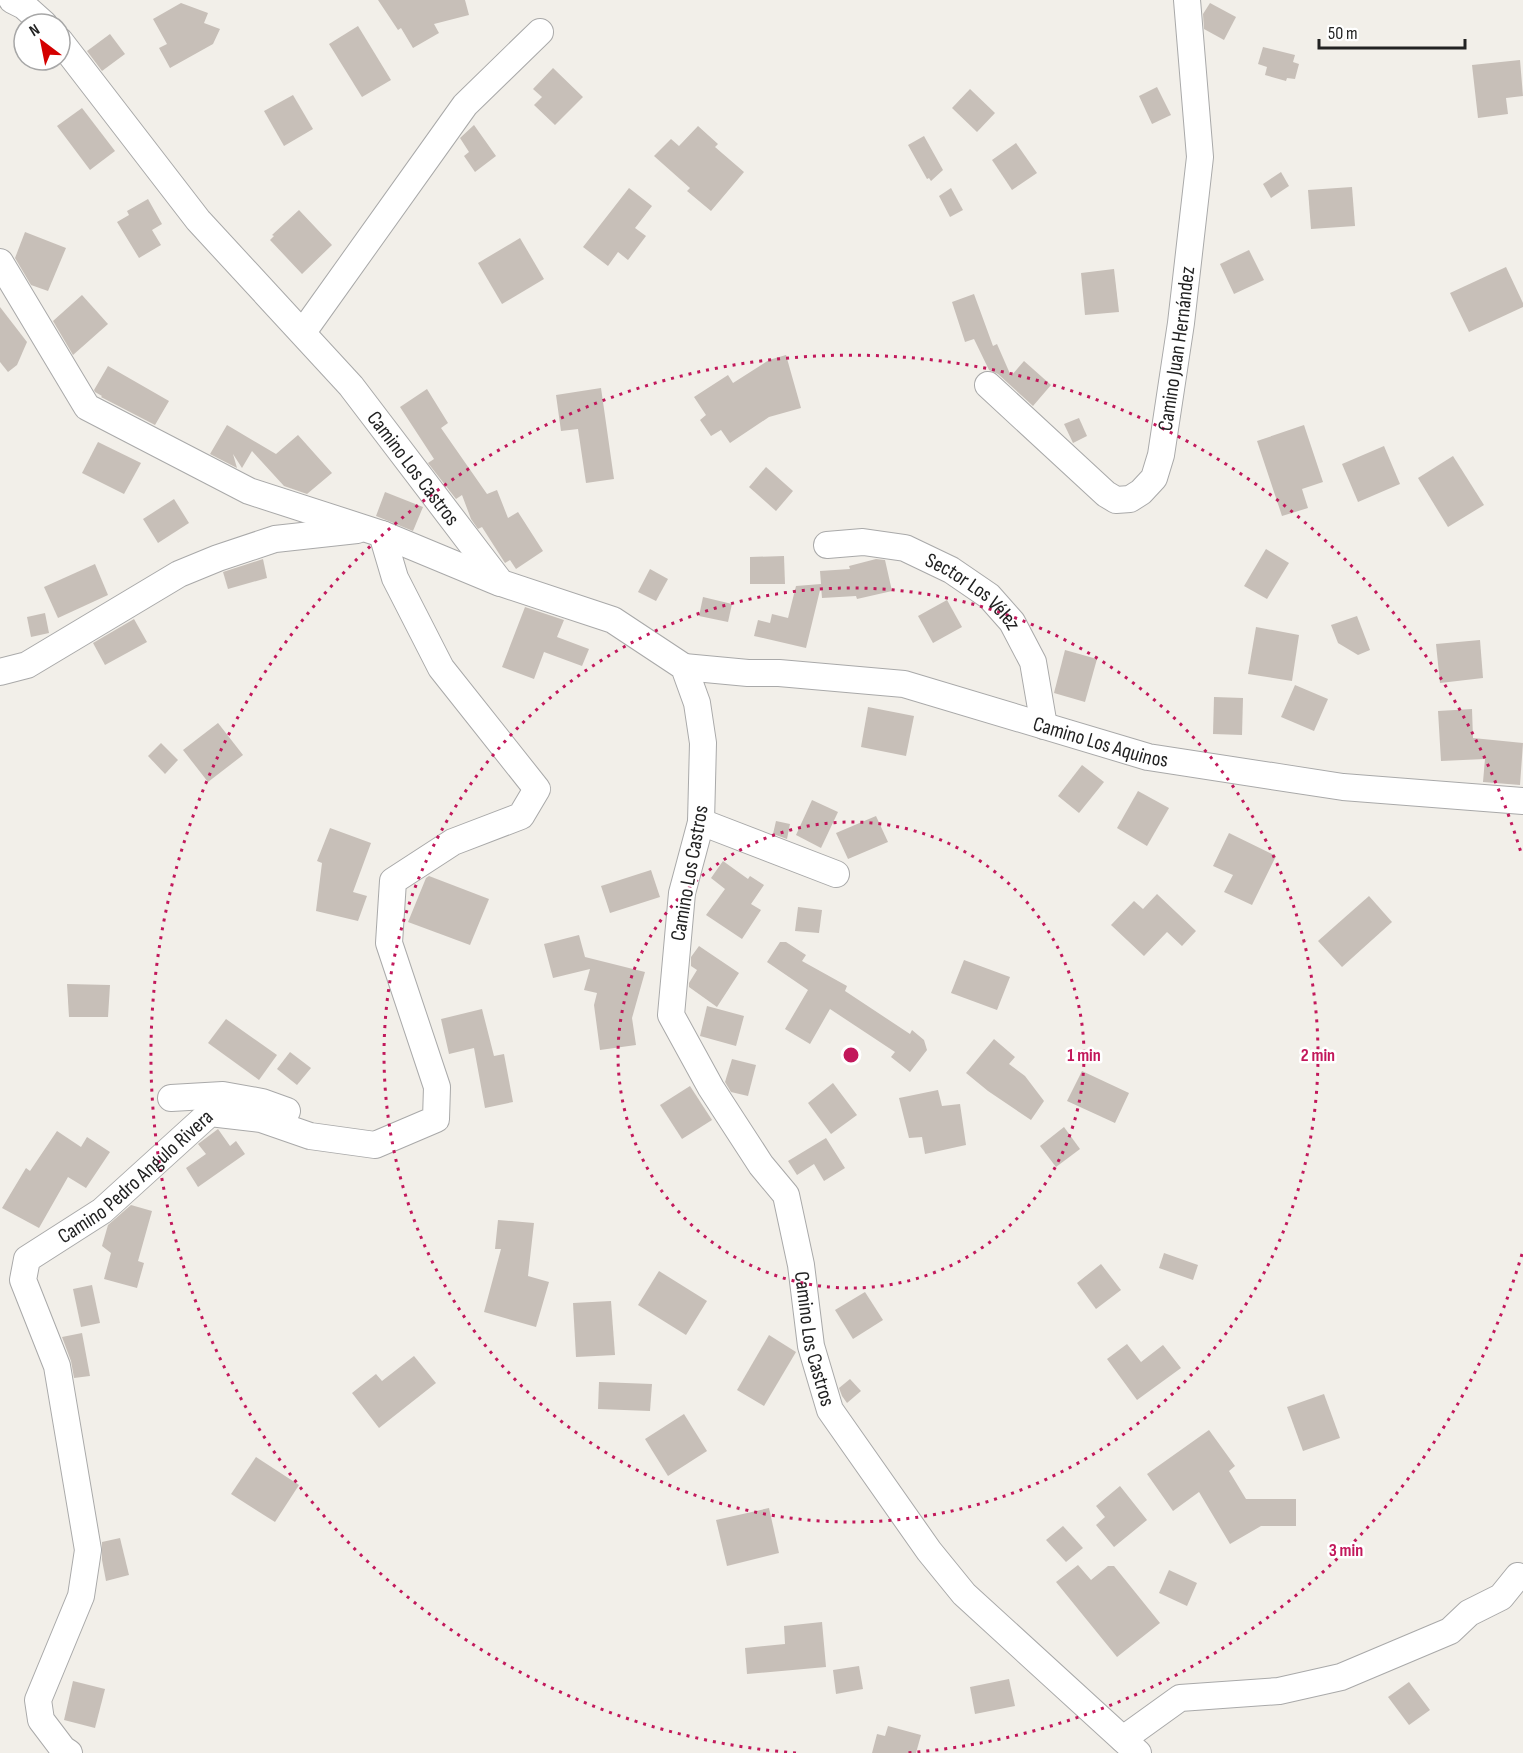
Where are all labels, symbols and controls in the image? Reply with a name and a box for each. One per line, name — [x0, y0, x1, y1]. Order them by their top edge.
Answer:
north arrow — [12, 12, 72, 72]
scale bar — [1319, 12, 1464, 50]
text: N — [26, 20, 44, 41]
text: 50 m — [1328, 23, 1358, 44]
street label: Camino Juan Hernández — [1153, 265, 1200, 433]
street label: Camino Los Castros — [362, 406, 465, 531]
street label: Sector Los Vélez — [921, 548, 1026, 635]
street label: Camino Los Aquinos — [1030, 711, 1170, 773]
street label: Camino Los Castros — [665, 803, 714, 943]
centre of rings — [841, 1045, 861, 1065]
text: 1 min — [1067, 1045, 1101, 1066]
text: 2 min — [1301, 1045, 1335, 1066]
street label: Camino Pedro Angulo Rivera — [53, 1104, 218, 1249]
street label: Camino Los Castros — [789, 1270, 840, 1409]
text: 3 min — [1329, 1540, 1363, 1561]

